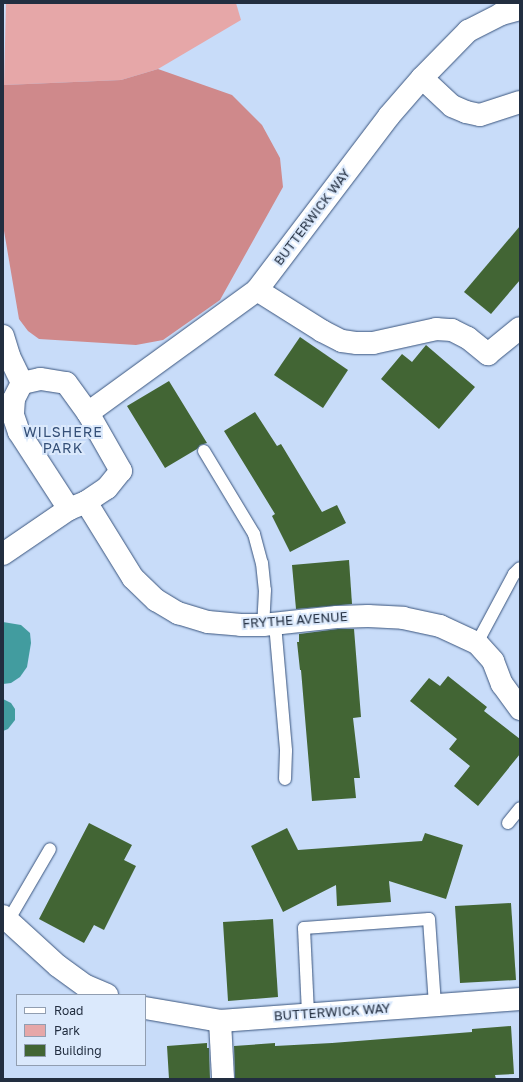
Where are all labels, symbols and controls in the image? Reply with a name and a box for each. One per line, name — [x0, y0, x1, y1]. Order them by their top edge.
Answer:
street label: BUTTERWICK WAY — [271, 166, 353, 268]
district label: WILSHERE PARK — [23, 424, 103, 456]
street label: FRYTHE AVENUE — [242, 609, 348, 631]
legend — [16, 994, 146, 1066]
street label: BUTTERWICK WAY — [273, 1000, 391, 1024]
text: Road — [54, 1003, 83, 1018]
text: Park — [54, 1023, 80, 1038]
text: Building — [54, 1043, 102, 1058]

